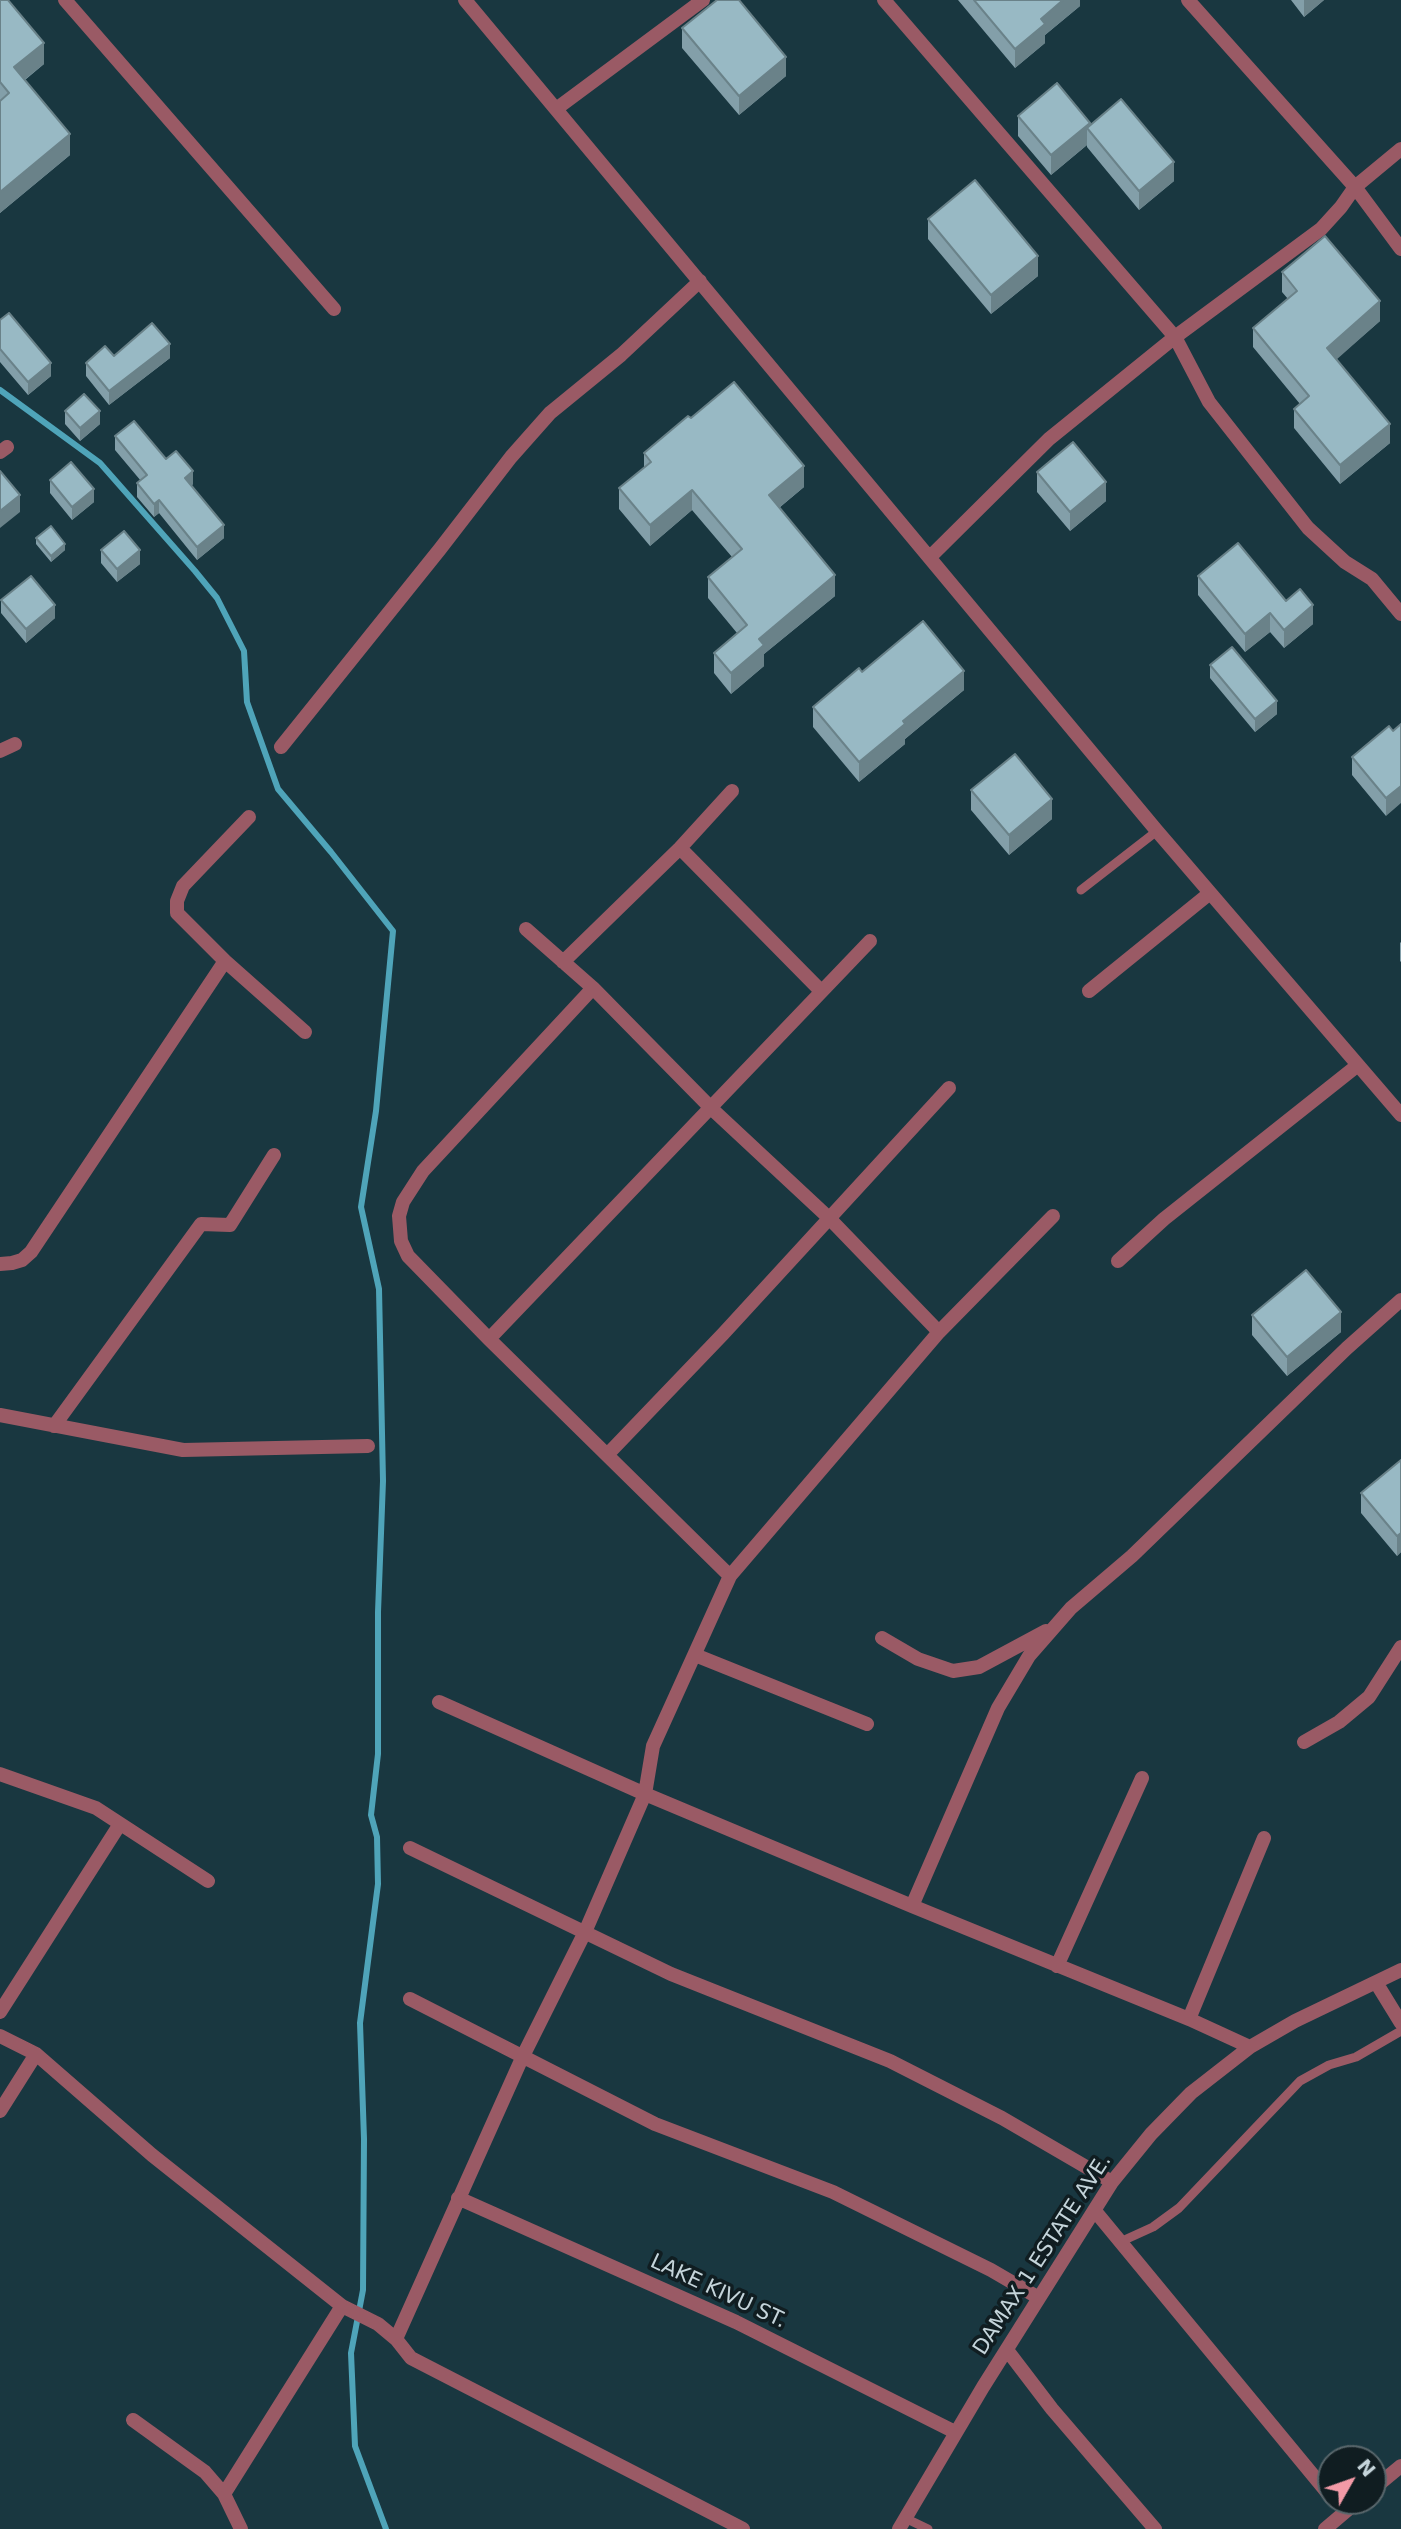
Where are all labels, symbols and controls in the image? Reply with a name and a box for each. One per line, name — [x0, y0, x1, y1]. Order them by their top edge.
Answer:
street label: DAMAX 1 ESTATE AVE. — [969, 2150, 1117, 2360]
street label: LAKE KIVU ST. — [646, 2250, 790, 2334]
north arrow — [1317, 2445, 1387, 2515]
text: N — [1353, 2455, 1380, 2481]

